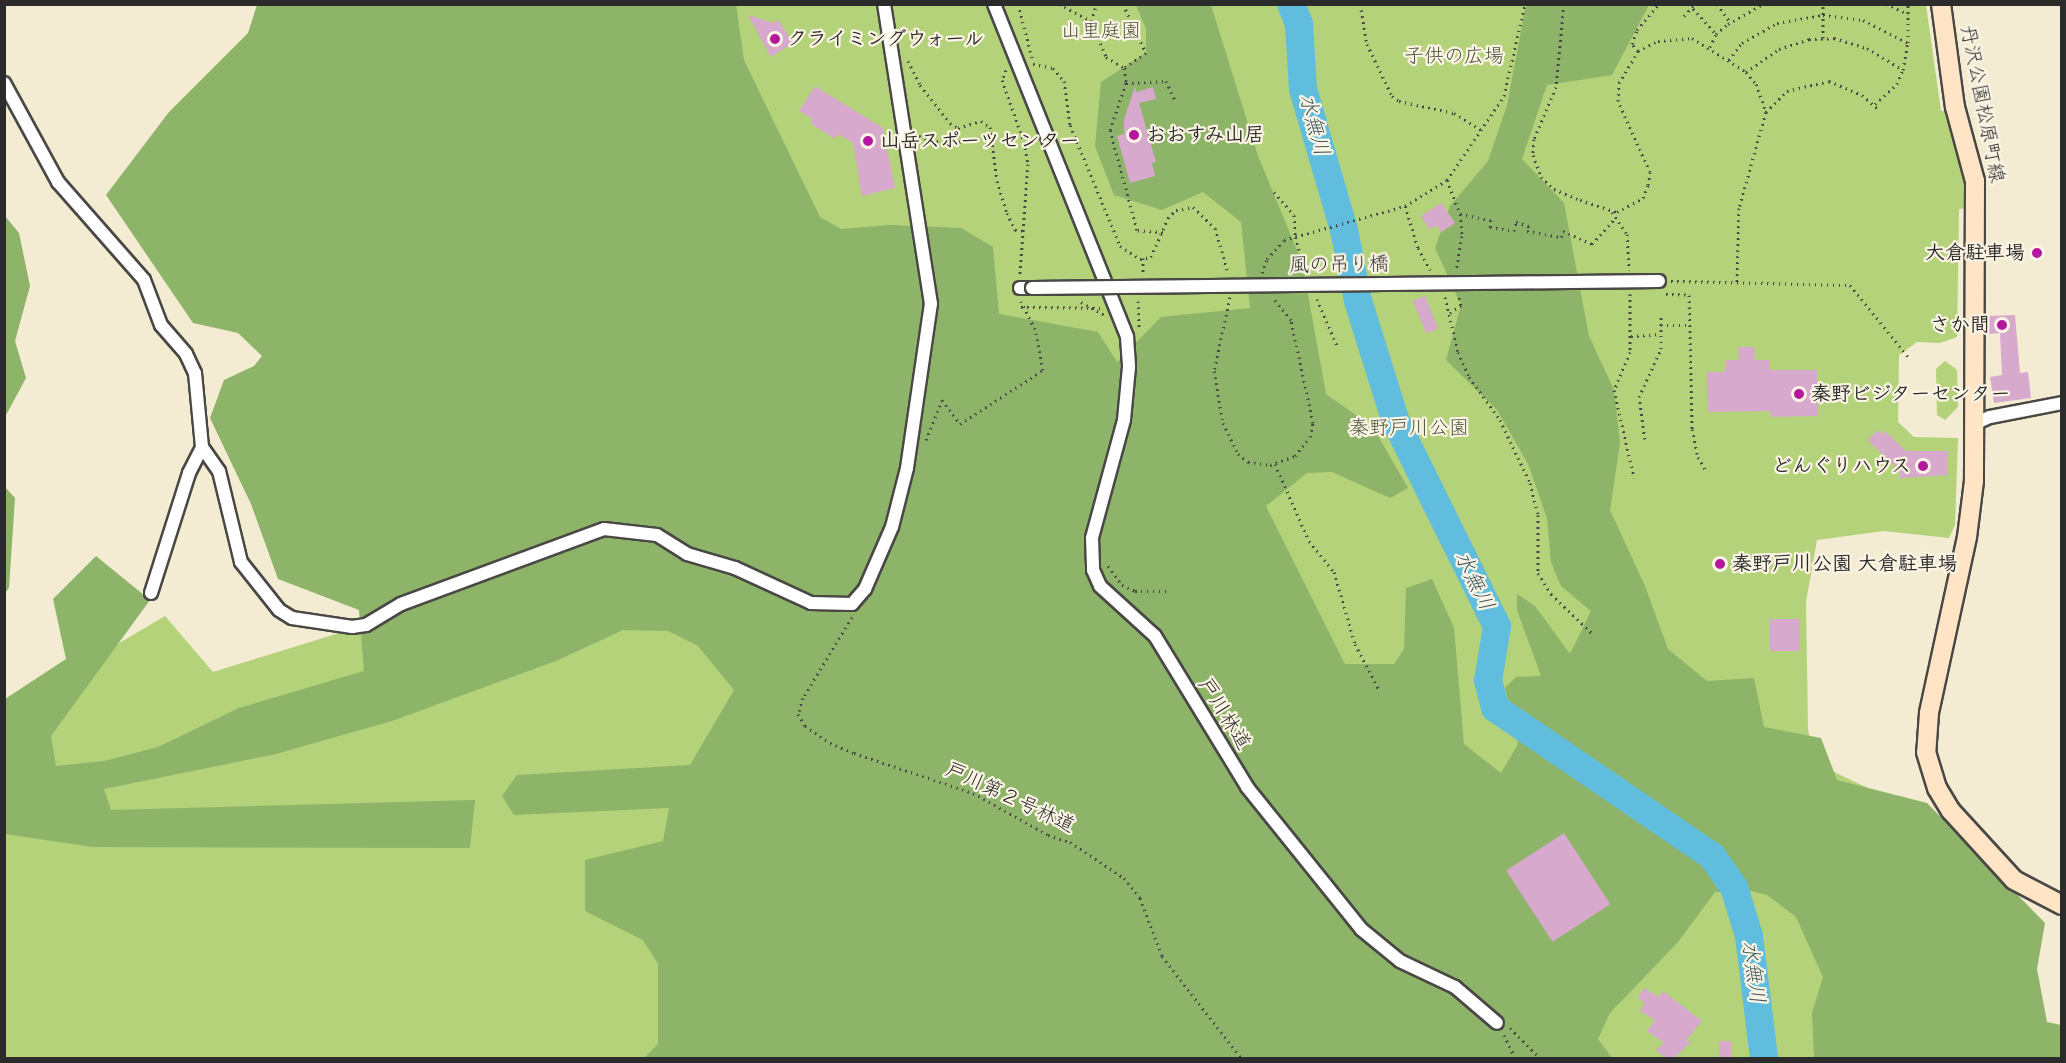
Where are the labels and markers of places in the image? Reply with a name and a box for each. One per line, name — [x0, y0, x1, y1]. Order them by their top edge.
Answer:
place label: クライミングウォール — [787, 27, 987, 51]
marker: クライミングウォール — [768, 32, 782, 46]
place label: おおすみ山居 — [1146, 123, 1266, 147]
marker: おおすみ山居 — [1127, 128, 1141, 142]
place label: 山岳スポーツセンター — [880, 129, 1080, 153]
marker: 山岳スポーツセンター — [861, 134, 875, 148]
place label: 大倉駐車場 — [1925, 241, 2025, 265]
marker: 大倉駐車場 — [2030, 246, 2044, 260]
place label: さか間 — [1930, 313, 1990, 337]
marker: さか間 — [1995, 318, 2009, 332]
place label: 秦野ビジターセンター — [1811, 382, 2011, 406]
marker: 秦野ビジターセンター — [1792, 387, 1806, 401]
place label: どんぐりハウス — [1771, 454, 1911, 478]
marker: どんぐりハウス — [1916, 459, 1930, 473]
place label: 秦野戸川公園 大倉駐車場 — [1732, 552, 1957, 576]
marker: 秦野戸川公園 大倉駐車場 — [1713, 557, 1727, 571]

